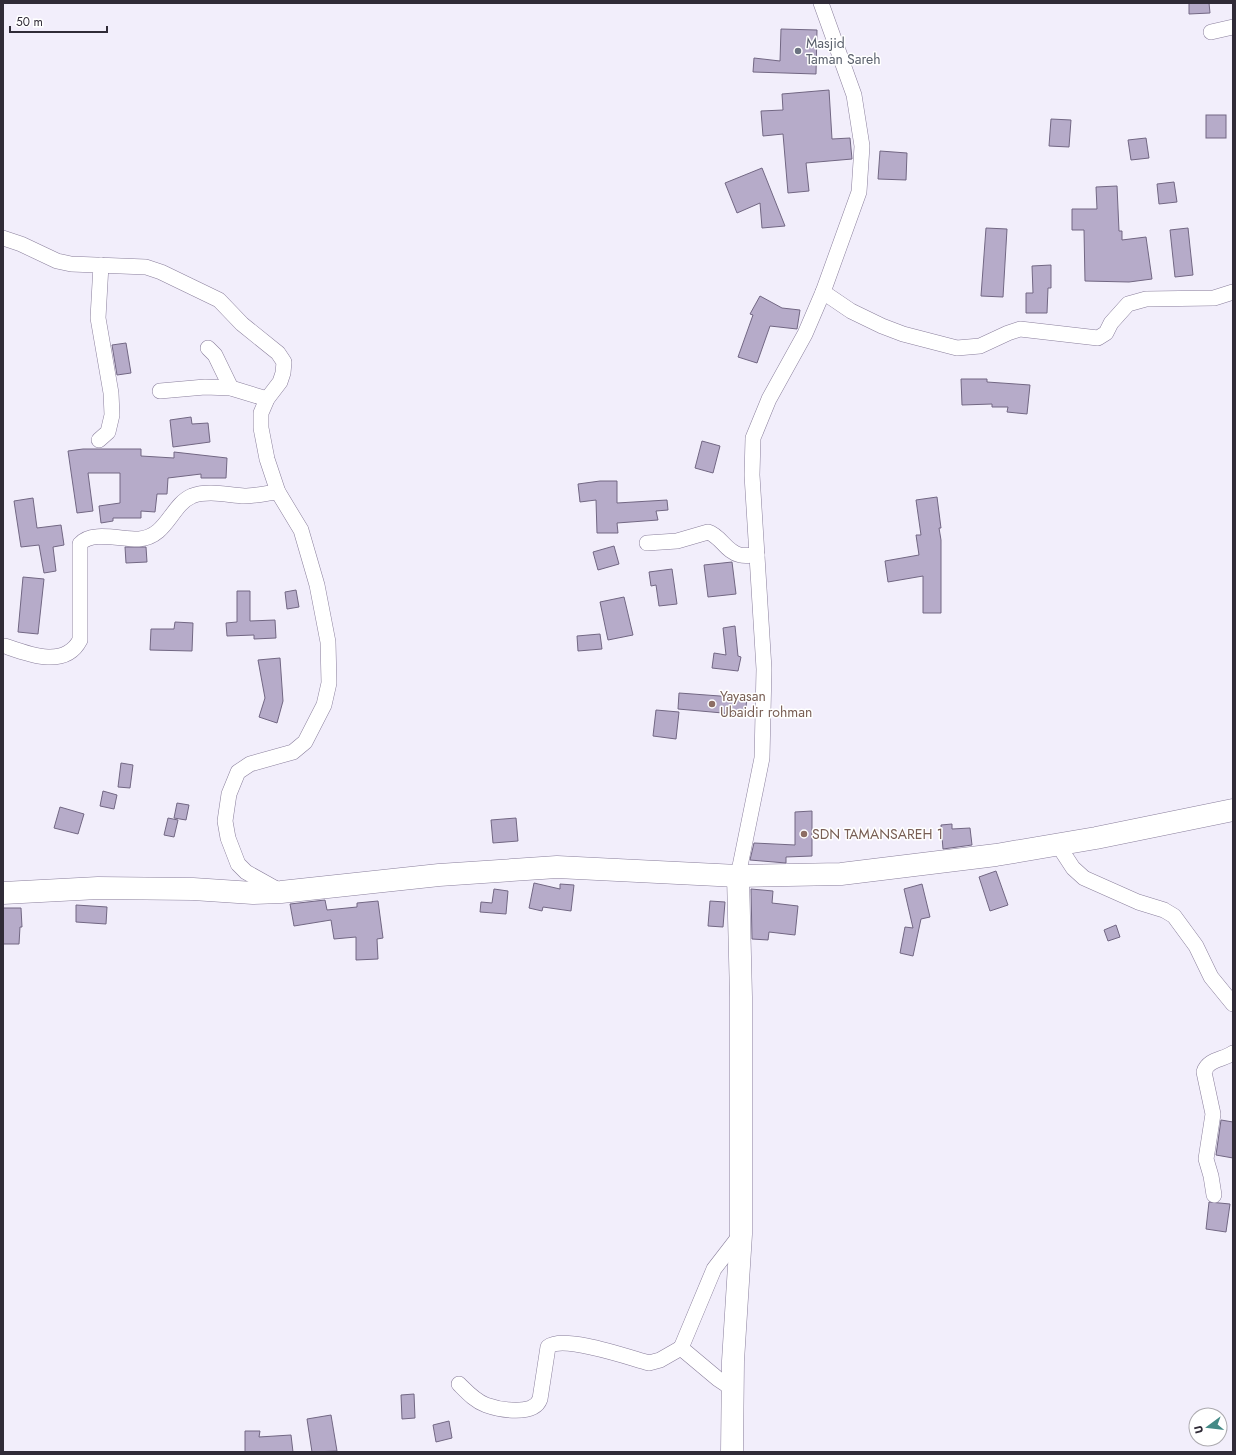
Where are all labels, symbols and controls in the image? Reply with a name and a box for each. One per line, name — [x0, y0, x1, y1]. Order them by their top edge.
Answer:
scale bar — [10, 8, 107, 34]
text: 50 m — [16, 13, 43, 31]
place label: Masjid Taman Sareh — [806, 33, 881, 69]
marker: Masjid Taman Sareh — [793, 46, 803, 56]
place label: Yayasan Ubaidir rohman — [720, 686, 812, 722]
marker: Yayasan Ubaidir rohman — [707, 699, 717, 709]
place label: SDN TAMANSAREH 1 — [812, 824, 943, 844]
marker: SDN TAMANSAREH 1 — [799, 829, 809, 839]
north arrow — [1188, 1407, 1228, 1447]
text: U — [1190, 1424, 1207, 1435]

